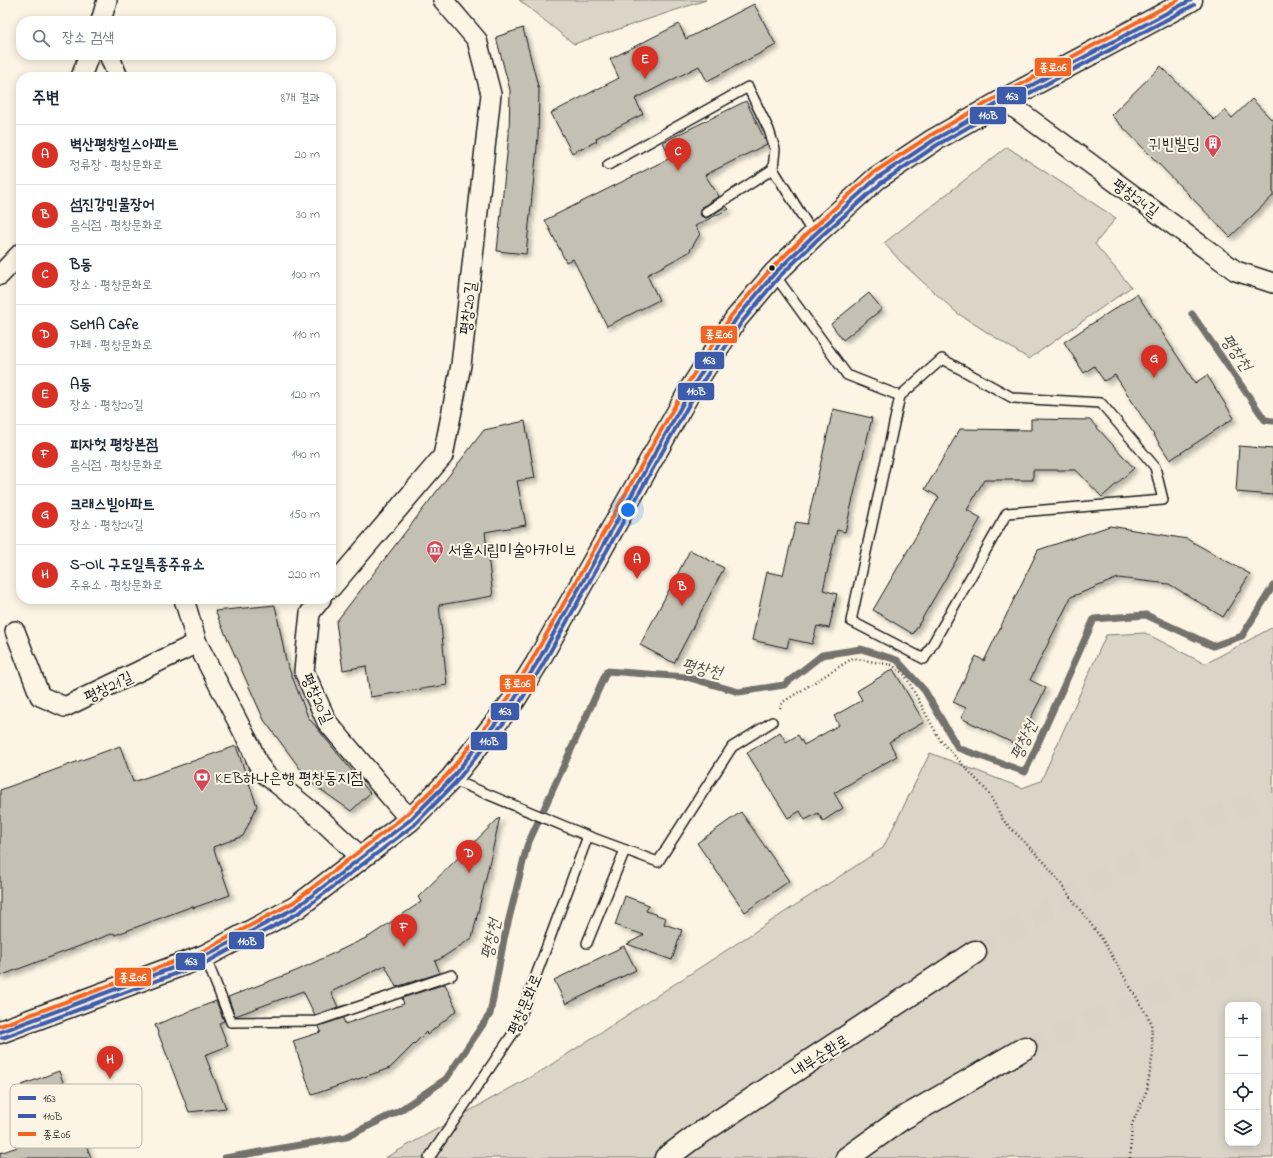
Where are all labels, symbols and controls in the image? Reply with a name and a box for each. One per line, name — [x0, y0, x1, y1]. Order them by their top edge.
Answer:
search box — [16, 16, 336, 60]
icon: search — [30, 27, 52, 49]
text: 장소 검색 — [62, 27, 114, 49]
pin: E — [632, 46, 658, 79]
line badge: 종로06 — [1034, 57, 1072, 77]
text: 종로06 — [1039, 60, 1067, 76]
text: 주변 — [32, 86, 59, 111]
line badge: 163 — [996, 86, 1027, 105]
text: 8개 결과 — [280, 89, 320, 108]
text: 163 — [1006, 89, 1019, 105]
line badge: 110B — [969, 106, 1007, 125]
text: 110B — [978, 108, 998, 124]
place label: 귀빈빌딩 — [1149, 133, 1200, 157]
building icon: 귀빈빌딩 — [1203, 133, 1223, 158]
text: 벽산평창힐스아파트 — [70, 134, 179, 156]
pin: C — [665, 138, 691, 171]
text: A — [41, 145, 49, 164]
text: 20 m — [295, 145, 320, 164]
text: 정류장 · 평창문화로 — [70, 156, 163, 175]
street label: 평창24길 — [1106, 173, 1163, 224]
text: 섬진강민물장어 — [70, 194, 155, 216]
text: B — [41, 205, 49, 224]
text: 30 m — [296, 205, 320, 224]
text: 음식점 · 평창문화로 — [70, 216, 163, 235]
text: B동 — [70, 254, 92, 276]
unlabelled marker — [767, 263, 777, 273]
text: C — [41, 265, 49, 284]
text: 100 m — [291, 265, 320, 284]
text: 장소 · 평창문화로 — [70, 276, 153, 295]
street label: 평창20길 — [454, 280, 484, 336]
text: SeMA Cafe — [70, 314, 138, 336]
text: D — [40, 325, 50, 344]
text: 110 m — [293, 325, 320, 344]
line badge: 종로06 — [700, 325, 738, 344]
text: 종로06 — [705, 327, 733, 343]
water label: 평창천 — [1214, 329, 1259, 379]
text: 카페 · 평창문화로 — [70, 336, 153, 355]
pin: G — [1141, 345, 1167, 378]
line badge: 163 — [694, 351, 725, 370]
text: 163 — [703, 353, 716, 369]
text: A동 — [70, 374, 91, 396]
line badge: 110B — [677, 382, 715, 401]
text: 110B — [686, 384, 706, 400]
text: E — [41, 385, 49, 404]
text: 120 m — [290, 385, 320, 404]
text: 장소 · 평창20길 — [70, 396, 144, 415]
text: 피자헛 평창본점 — [70, 434, 158, 456]
text: F — [41, 445, 49, 464]
text: 140 m — [292, 445, 320, 464]
text: 음식점 · 평창문화로 — [70, 456, 163, 475]
text: 크래스빌아파트 — [70, 494, 155, 516]
your location — [618, 500, 638, 520]
text: G — [41, 505, 49, 524]
text: 150 m — [289, 505, 320, 524]
text: 장소 · 평창24길 — [70, 516, 143, 535]
museum icon: 서울시립미술아카이브 — [425, 539, 445, 564]
place label: 서울시립미술아카이브 — [448, 539, 577, 563]
pin: A — [624, 546, 650, 579]
text: S-OIL 구도일특종주유소 — [70, 554, 205, 576]
text: H — [41, 565, 49, 584]
text: 220 m — [288, 565, 320, 584]
pin: B — [669, 573, 695, 606]
text: 주유소 · 평창문화로 — [70, 576, 163, 595]
water label: 평창천 — [679, 653, 727, 686]
street label: 평창21길 — [80, 666, 137, 710]
street label: 평창20길 — [294, 670, 338, 728]
line badge: 종로06 — [499, 674, 536, 693]
text: 종로06 — [503, 676, 531, 692]
line badge: 163 — [490, 702, 520, 721]
text: 163 — [499, 704, 512, 720]
water label: 평창천 — [1004, 715, 1045, 765]
line badge: 110B — [470, 731, 508, 751]
text: 110B — [479, 734, 499, 750]
bank icon: KEB하나은행 평창동지점 — [192, 767, 212, 792]
place label: KEB하나은행 평창동지점 — [215, 767, 363, 791]
pin: D — [456, 840, 482, 873]
pin: F — [391, 914, 417, 947]
water label: 평창천 — [475, 914, 508, 962]
line badge: 110B — [228, 931, 265, 950]
text: 110B — [237, 934, 257, 950]
line badge: 163 — [175, 952, 206, 971]
text: 163 — [185, 954, 198, 970]
line badge: 종로06 — [114, 967, 152, 987]
text: 종로06 — [119, 970, 147, 986]
street label: 평창문화로 — [502, 970, 549, 1039]
map controls — [1225, 1002, 1261, 1146]
button: + — [1225, 1002, 1261, 1038]
street label: 내부순환로 — [788, 1029, 855, 1084]
button: − — [1225, 1038, 1261, 1074]
pin: H — [97, 1046, 123, 1079]
button: locate — [1225, 1074, 1261, 1110]
legend — [10, 1084, 142, 1148]
text: 163 — [43, 1091, 56, 1107]
text: 110B — [43, 1109, 63, 1125]
button: layers — [1225, 1110, 1261, 1146]
text: 종로06 — [43, 1127, 70, 1143]

